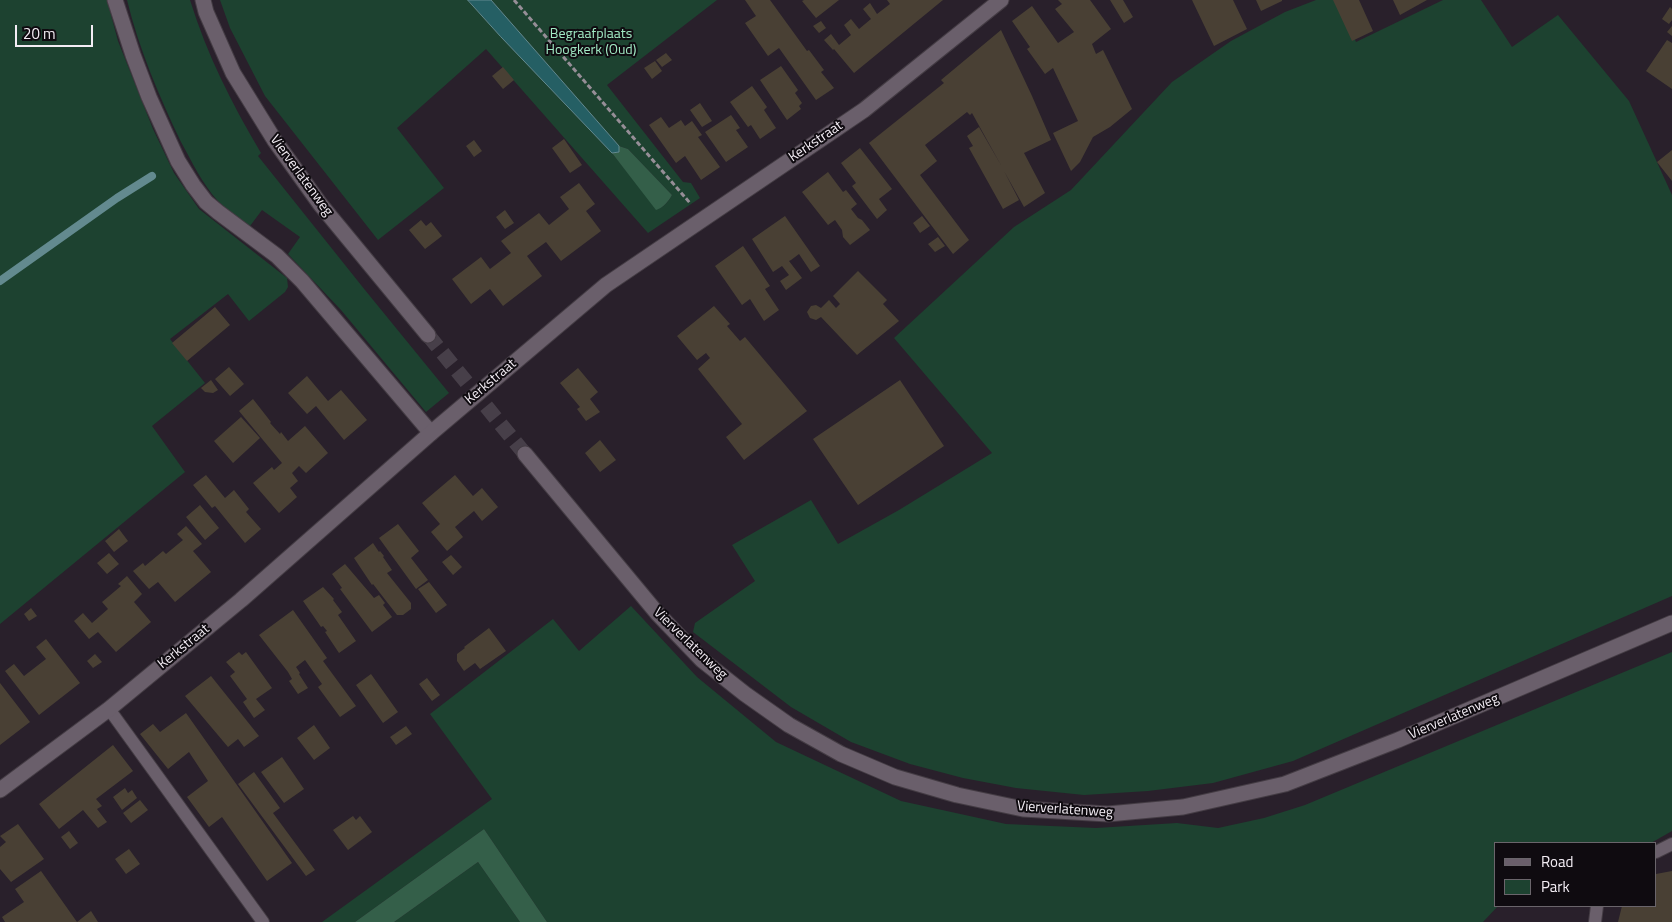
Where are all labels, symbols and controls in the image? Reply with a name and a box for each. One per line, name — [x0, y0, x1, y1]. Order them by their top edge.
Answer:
scale bar — [18, 15, 95, 47]
text: 20 m — [23, 22, 56, 45]
park label: Begraafplaats Hoogkerk (Oud) — [546, 27, 636, 59]
street label: Kerkstraat — [786, 118, 846, 166]
street label: Vierverlatenweg — [266, 132, 336, 220]
street label: Kerkstraat — [462, 356, 520, 408]
street label: Vierverlatenweg — [650, 605, 730, 683]
street label: Kerkstraat — [155, 621, 213, 673]
street label: Vierverlatenweg — [1406, 690, 1502, 744]
street label: Vierverlatenweg — [1016, 798, 1114, 822]
legend — [1494, 842, 1657, 907]
text: Road — [1541, 850, 1573, 873]
text: Park — [1541, 875, 1570, 898]

